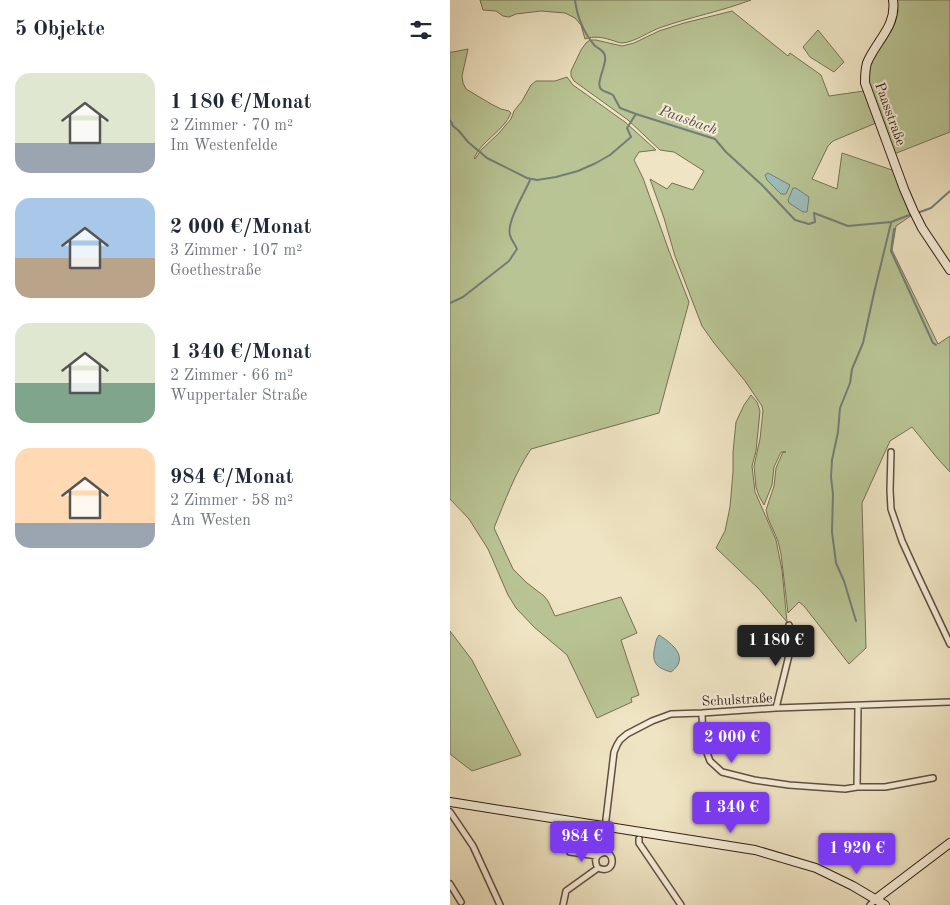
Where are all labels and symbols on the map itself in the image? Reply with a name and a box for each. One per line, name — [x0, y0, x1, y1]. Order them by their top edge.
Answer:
street label: Paasstraße — [872, 80, 908, 148]
water label: Paasbach — [656, 103, 719, 139]
pin: 1 180 € — [730, 624, 822, 667]
street label: Schulstraße — [701, 691, 773, 709]
pin: 2 000 € — [686, 722, 778, 764]
pin: 1 340 € — [685, 792, 777, 834]
pin: 984 € — [547, 820, 617, 863]
pin: 1 920 € — [811, 832, 903, 875]

